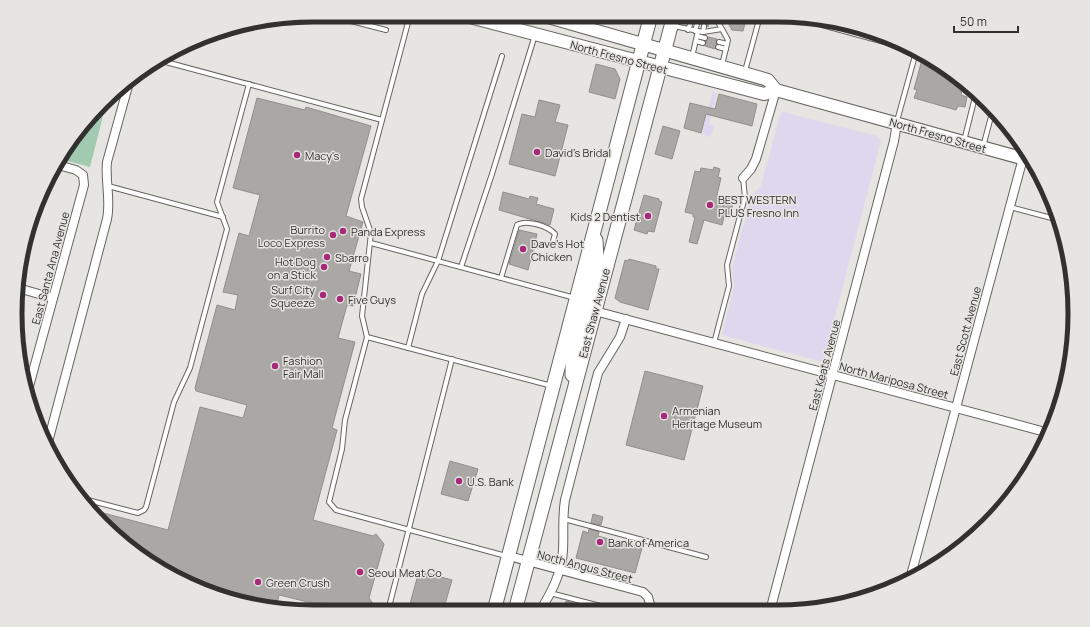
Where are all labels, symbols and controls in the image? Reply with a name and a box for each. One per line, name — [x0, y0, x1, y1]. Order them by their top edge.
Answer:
scale bar — [954, 8, 1018, 34]
text: 50 m — [960, 13, 987, 30]
street label: North Fresno Street — [569, 37, 669, 77]
street label: North Fresno Street — [888, 114, 988, 156]
place label: David's Bridal — [545, 145, 611, 160]
marker: David's Bridal — [532, 147, 542, 157]
place label: Macy's — [305, 148, 339, 163]
marker: Macy's — [292, 150, 302, 160]
place label: BEST WESTERN PLUS Fresno Inn — [718, 192, 799, 220]
marker: BEST WESTERN PLUS Fresno Inn — [705, 200, 715, 210]
street label: East Santa Ana Avenue — [28, 209, 72, 326]
place label: Kids 2 Dentist — [571, 209, 640, 224]
marker: Kids 2 Dentist — [643, 211, 653, 221]
place label: Burrito Loco Express — [258, 222, 325, 250]
place label: Panda Express — [351, 224, 425, 239]
marker: Panda Express — [338, 226, 348, 236]
marker: Burrito Loco Express — [328, 230, 338, 240]
place label: Dave's Hot Chicken — [531, 236, 584, 264]
marker: Dave's Hot Chicken — [518, 244, 528, 254]
place label: Sbarro — [335, 250, 369, 265]
marker: Sbarro — [322, 252, 332, 262]
place label: Hot Dog on a Stick — [267, 254, 317, 282]
marker: Hot Dog on a Stick — [319, 262, 329, 272]
street label: East Shaw Avenue — [575, 266, 613, 360]
place label: Surf City Squeeze — [270, 282, 316, 310]
street label: East Scott Avenue — [946, 284, 984, 377]
marker: Surf City Squeeze — [318, 290, 328, 300]
place label: Five Guys — [348, 292, 396, 307]
marker: Five Guys — [335, 294, 345, 304]
street label: East Keats Avenue — [805, 317, 843, 412]
place label: Fashion Fair Mall — [283, 353, 324, 381]
street label: North Mariposa Street — [838, 358, 950, 402]
marker: Fashion Fair Mall — [270, 361, 280, 371]
place label: Armenian Heritage Museum — [672, 403, 762, 431]
marker: Armenian Heritage Museum — [659, 411, 669, 421]
place label: U.S. Bank — [467, 474, 514, 489]
marker: U.S. Bank — [454, 476, 464, 486]
place label: Bank of America — [608, 535, 689, 550]
marker: Bank of America — [595, 537, 605, 547]
street label: North Angus Street — [536, 546, 634, 586]
place label: Seoul Meat Co — [368, 565, 442, 580]
marker: Seoul Meat Co — [355, 567, 365, 577]
place label: Green Crush — [266, 575, 330, 590]
marker: Green Crush — [253, 577, 263, 587]

